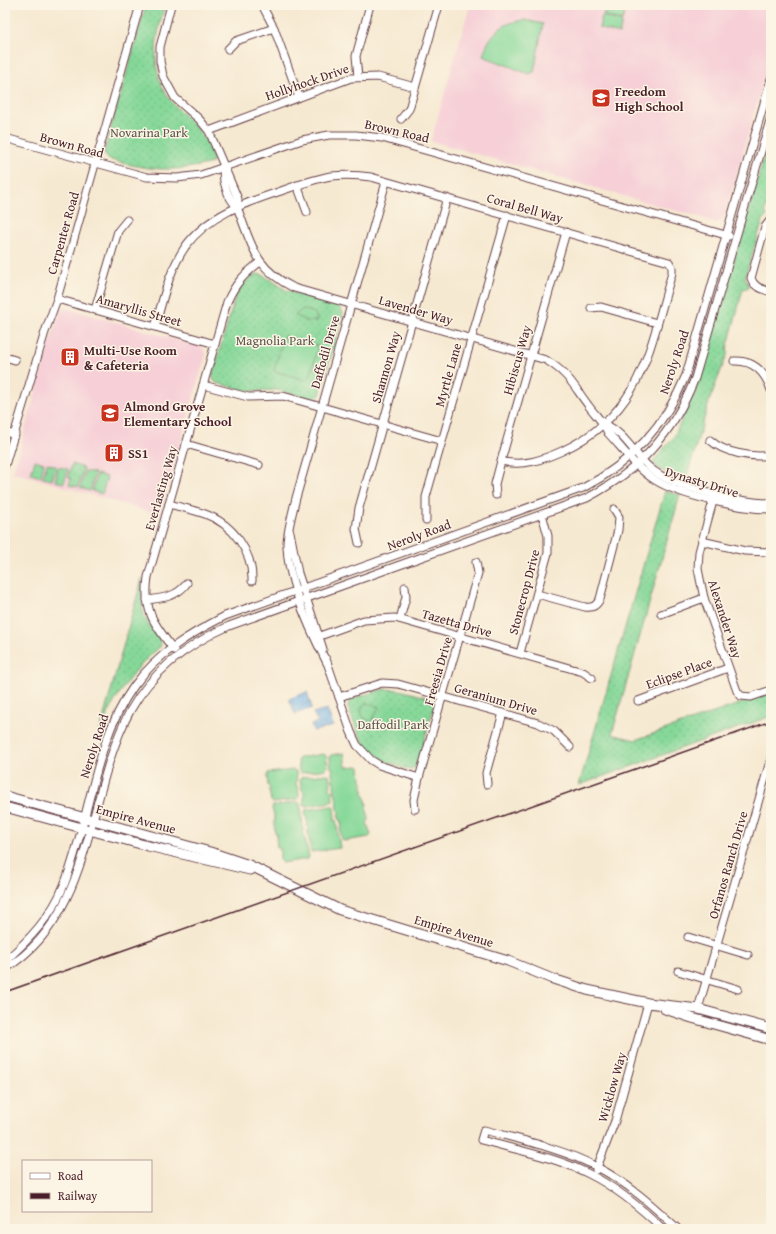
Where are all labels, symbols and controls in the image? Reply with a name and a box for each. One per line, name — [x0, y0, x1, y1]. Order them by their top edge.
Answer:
street label: Hollyhock Drive — [263, 59, 351, 105]
place label: Freedom High School — [615, 82, 684, 116]
school or university icon: Freedom High School — [590, 87, 612, 109]
street label: Brown Road — [363, 114, 431, 148]
park label: Novarina Park — [110, 123, 188, 142]
street label: Brown Road — [38, 127, 106, 163]
street label: Coral Bell Way — [485, 188, 566, 228]
street label: Carpenter Road — [42, 189, 84, 277]
street label: Amaryllis Street — [94, 289, 184, 331]
street label: Lavender Way — [377, 290, 456, 330]
street label: Daffodil Drive — [305, 313, 345, 391]
street label: Hibiscus Way — [498, 322, 536, 397]
street label: Neroly Road — [654, 327, 694, 397]
street label: Shannon Way — [367, 328, 406, 405]
park label: Magnolia Park — [236, 331, 315, 350]
place label: Multi-Use Room & Cafeteria — [84, 341, 178, 375]
street label: Myrtle Lane — [430, 341, 466, 409]
building icon: Multi-Use Room & Cafeteria — [59, 346, 81, 368]
place label: Almond Grove Elementary School — [124, 397, 232, 431]
school or university icon: Almond Grove Elementary School — [99, 402, 121, 424]
building icon: SS1 — [103, 442, 125, 464]
street label: Everlasting Way — [140, 443, 182, 533]
place label: SS1 — [128, 444, 148, 463]
street label: Dynasty Drive — [663, 462, 741, 502]
street label: Neroly Road — [384, 515, 454, 555]
street label: Stonecrop Drive — [503, 547, 545, 637]
street label: Alexander Way — [703, 577, 747, 661]
street label: Tazetta Drive — [420, 604, 494, 642]
street label: Freesia Drive — [419, 634, 457, 708]
street label: Eclipse Place — [643, 652, 715, 694]
street label: Geranium Drive — [452, 678, 540, 720]
street label: Neroly Road — [75, 711, 113, 781]
park label: Daffodil Park — [357, 715, 429, 734]
street label: Empire Avenue — [94, 799, 178, 839]
street label: Orfanos Ranch Drive — [704, 809, 752, 921]
street label: Empire Avenue — [412, 910, 496, 952]
street label: Wicklow Way — [593, 1049, 631, 1124]
legend — [22, 1160, 152, 1212]
text: Road — [58, 1167, 84, 1184]
text: Railway — [58, 1187, 97, 1204]

